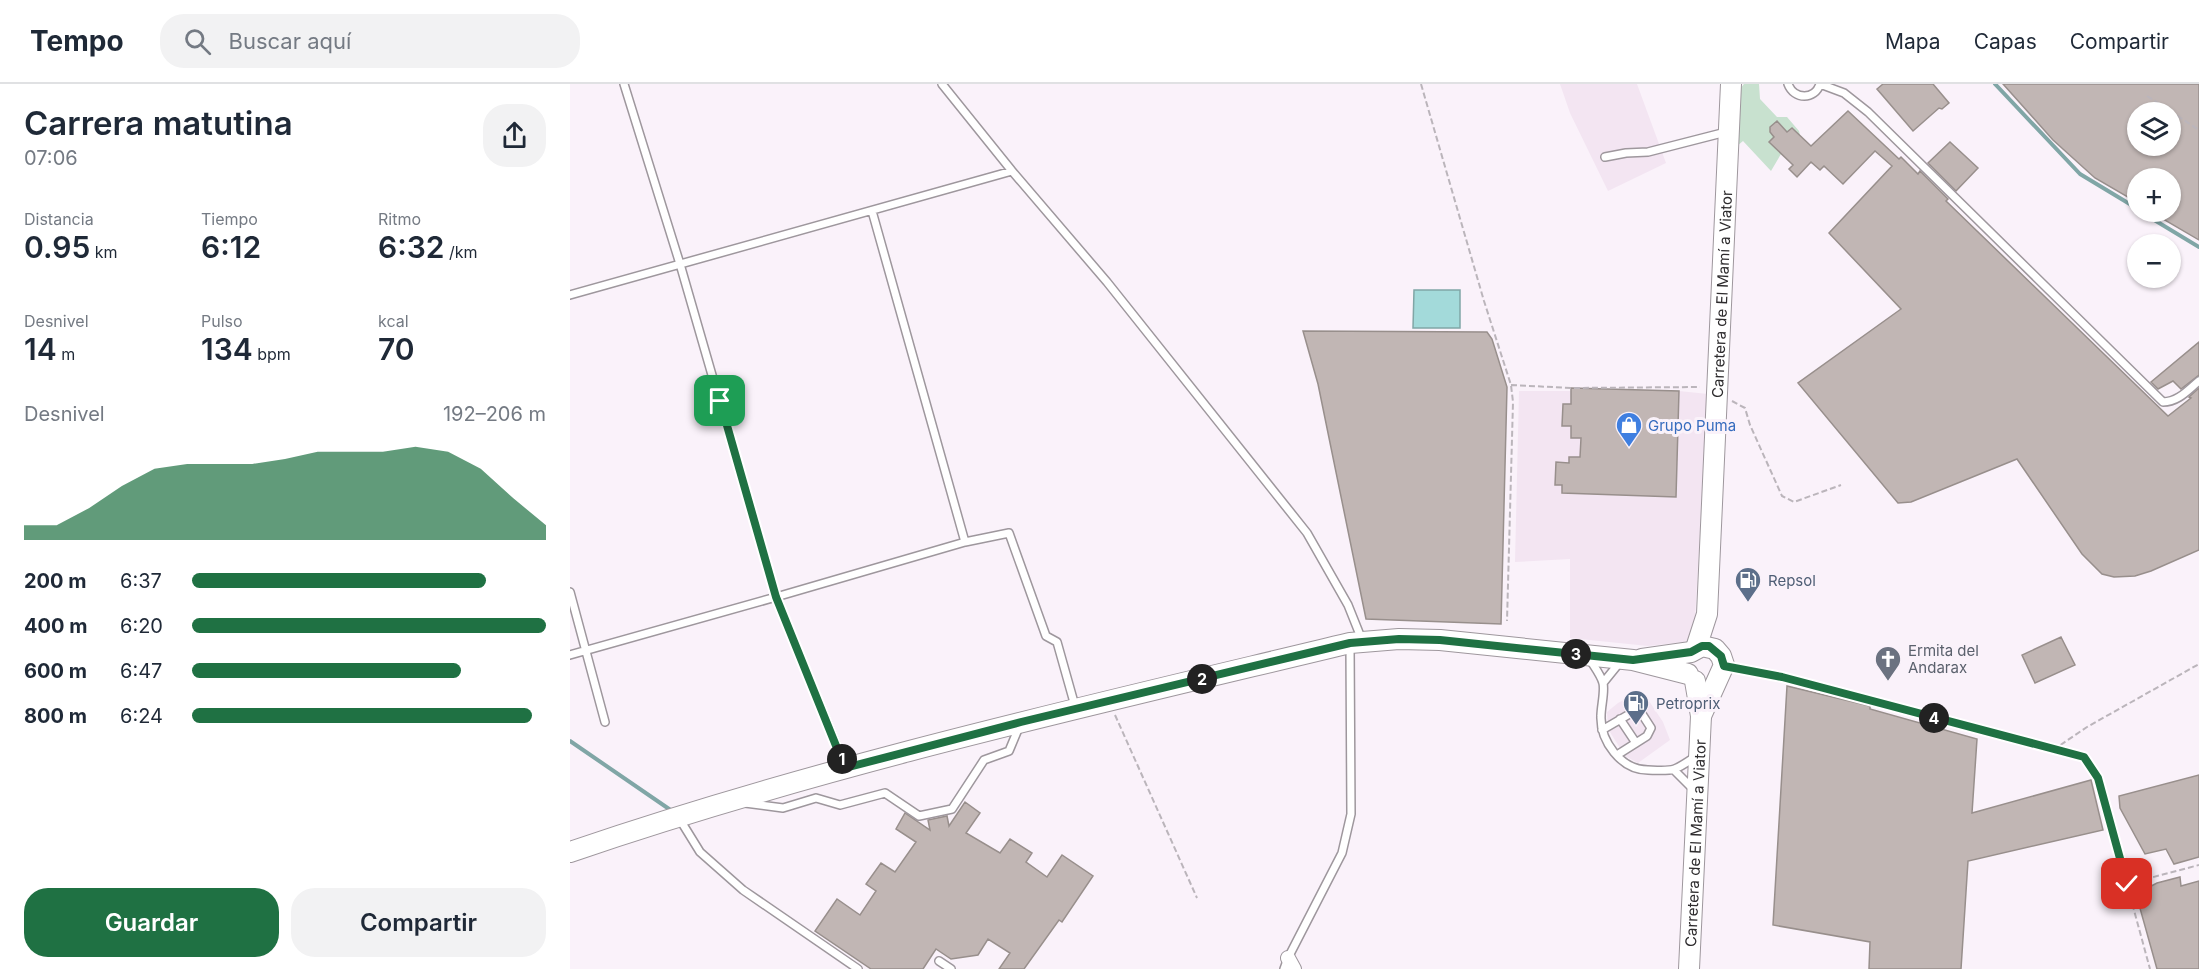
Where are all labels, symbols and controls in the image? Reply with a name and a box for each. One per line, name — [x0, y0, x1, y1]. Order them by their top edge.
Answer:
search box — [160, 14, 580, 68]
text: Tempo — [30, 24, 124, 58]
icon: search — [181, 25, 214, 58]
text: Buscar aquí — [229, 28, 351, 54]
text: Mapa — [1885, 29, 1941, 54]
text: Capas — [1974, 29, 2037, 54]
text: Compartir — [2070, 29, 2169, 54]
map controls — [2127, 102, 2181, 288]
button: layers — [2127, 102, 2181, 156]
text: Carrera matutina — [24, 103, 293, 143]
button: share — [483, 104, 546, 167]
text: 07:06 — [24, 146, 78, 170]
button: + — [2127, 168, 2181, 222]
street label: Carretera de El Mamí a Viator — [1707, 189, 1736, 398]
text: Distancia — [24, 209, 94, 229]
text: Tiempo — [201, 209, 258, 229]
text: Ritmo — [378, 209, 421, 229]
text: 0.95 — [24, 229, 90, 265]
text: 6:12 — [201, 229, 261, 265]
text: 6:32 — [378, 229, 445, 265]
button: − — [2127, 234, 2181, 288]
text: km — [90, 242, 118, 262]
text: /km — [445, 242, 478, 262]
text: Desnivel — [24, 311, 89, 331]
text: Pulso — [201, 311, 243, 331]
text: kcal — [378, 311, 409, 331]
text: 14 — [24, 331, 57, 367]
text: 134 — [201, 331, 253, 367]
text: 70 — [378, 331, 415, 367]
text: m — [57, 344, 75, 364]
text: bpm — [253, 344, 291, 364]
pin — [694, 375, 745, 426]
icon: arrive — [703, 384, 736, 417]
text: Desnivel — [24, 402, 105, 426]
text: 192–206 m — [443, 402, 546, 426]
shop icon: Grupo Puma — [1614, 410, 1644, 448]
place label: Grupo Puma — [1648, 416, 1736, 435]
fuel station icon: Repsol — [1733, 565, 1763, 603]
text: 200 m — [24, 569, 87, 593]
text: 6:37 — [120, 569, 162, 593]
place label: Repsol — [1768, 571, 1816, 590]
text: 400 m — [24, 614, 88, 638]
text: 6:20 — [120, 614, 163, 638]
pin: 3 — [1561, 639, 1591, 669]
place label: Ermita del Andarax — [1908, 641, 1979, 677]
text: 3 — [1571, 644, 1581, 664]
church icon: Ermita del Andarax — [1873, 644, 1903, 682]
text: 600 m — [24, 659, 87, 683]
text: 6:47 — [120, 659, 162, 683]
pin: 2 — [1187, 664, 1217, 694]
text: 2 — [1197, 669, 1207, 689]
fuel station icon: Petroprix — [1621, 688, 1651, 726]
place label: Petroprix — [1656, 694, 1720, 713]
pin: 4 — [1919, 703, 1949, 733]
text: 800 m — [24, 704, 87, 728]
text: 6:24 — [120, 704, 163, 728]
text: 4 — [1929, 708, 1939, 728]
street label: Carretera de El Mamí a Viator — [1681, 739, 1709, 947]
pin: 1 — [827, 744, 857, 774]
text: 1 — [839, 749, 845, 769]
pin — [2101, 858, 2152, 909]
icon: check — [2110, 867, 2143, 900]
button: Guardar — [24, 888, 279, 957]
button: Compartir — [291, 888, 546, 957]

